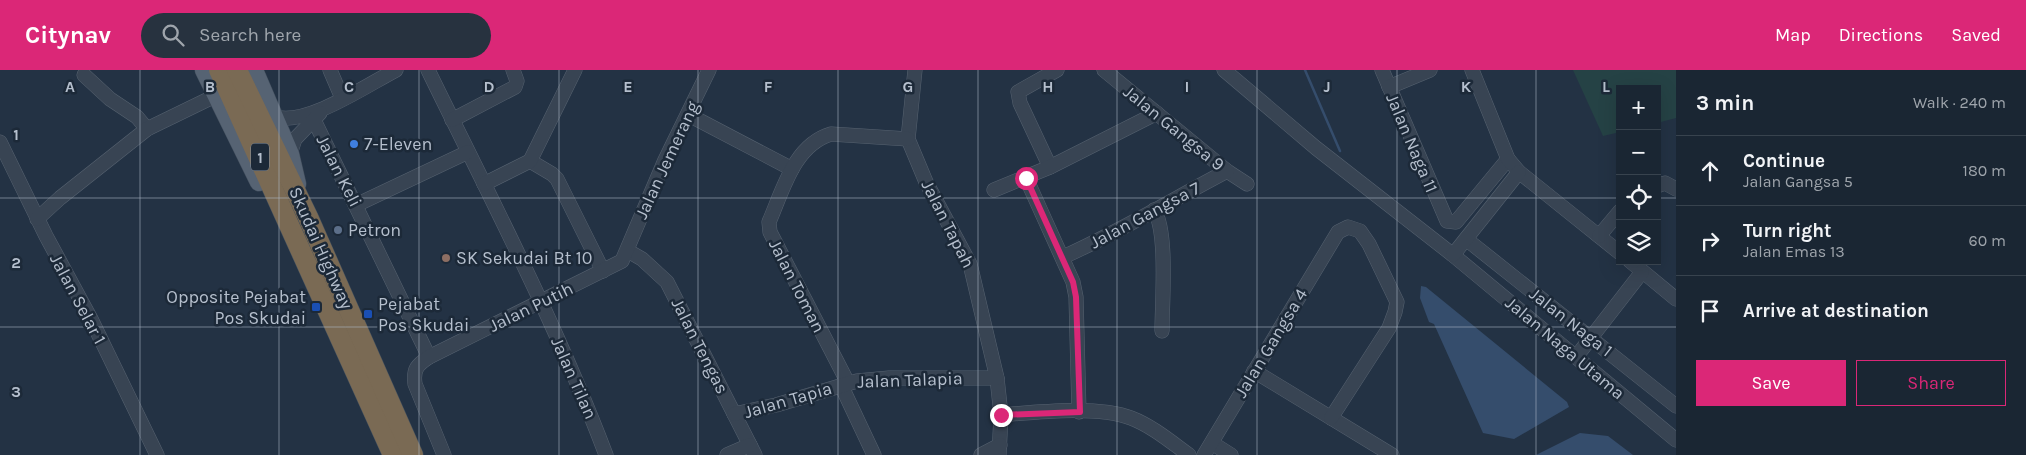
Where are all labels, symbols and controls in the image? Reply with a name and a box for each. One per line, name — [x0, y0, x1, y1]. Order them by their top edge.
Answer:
search box — [141, 13, 491, 58]
text: Citynav — [25, 21, 111, 49]
icon: search — [159, 21, 187, 49]
text: Search here — [199, 24, 301, 46]
text: Map — [1775, 24, 1811, 46]
text: Directions — [1839, 24, 1923, 46]
text: Saved — [1951, 24, 2001, 46]
text: A — [65, 77, 75, 96]
text: B — [205, 77, 215, 96]
text: C — [344, 77, 354, 96]
text: D — [484, 77, 495, 96]
text: E — [623, 77, 633, 96]
text: F — [764, 77, 773, 96]
text: G — [903, 77, 913, 96]
text: H — [1042, 77, 1054, 96]
text: I — [1185, 77, 1189, 96]
text: J — [1323, 77, 1331, 96]
text: K — [1461, 77, 1472, 96]
text: L — [1602, 77, 1610, 96]
street label: Jalan Gangsa 9 — [1119, 80, 1229, 176]
map controls — [1616, 85, 1661, 265]
button: + — [1616, 85, 1661, 130]
street label: Jalan Naga 11 — [1381, 90, 1443, 196]
text: 3 min — [1696, 91, 1754, 115]
text: Walk · 240 m — [1913, 93, 2006, 112]
street label: Jalan Jemerang — [630, 98, 704, 222]
text: 1 — [13, 125, 19, 144]
button: − — [1616, 130, 1661, 175]
street label: Jalan Keli — [312, 131, 366, 211]
place label: 7-Eleven — [364, 133, 432, 155]
marker: 7-Eleven — [348, 138, 360, 150]
road number: 1 — [251, 144, 269, 170]
text: Continue — [1743, 150, 1825, 172]
icon: ahead — [1696, 157, 1724, 185]
text: 180 m — [1963, 161, 2006, 180]
route start — [1015, 167, 1038, 190]
text: Jalan Gangsa 5 — [1743, 172, 1853, 191]
button: locate — [1616, 175, 1661, 220]
street label: Jalan Tapah — [916, 176, 980, 272]
street label: Jalan Gangsa 7 — [1086, 176, 1204, 253]
street label: Skudai Highway — [284, 183, 358, 313]
place label: Petron — [348, 219, 401, 241]
button: layers — [1616, 220, 1661, 265]
text: Turn right — [1743, 220, 1832, 242]
marker: Petron — [332, 224, 344, 236]
icon: right — [1696, 227, 1724, 255]
text: 60 m — [1969, 231, 2006, 250]
street label: Jalan Toman — [764, 235, 830, 337]
text: Jalan Emas 13 — [1743, 242, 1845, 261]
place label: SK Sekudai Bt 10 — [456, 247, 592, 269]
street label: Jalan Selar 1 — [45, 250, 111, 348]
marker: SK Sekudai Bt 10 — [440, 252, 452, 264]
text: 2 — [11, 253, 21, 272]
street label: Jalan Putih — [485, 277, 577, 337]
street label: Jalan Naga 1 — [1525, 283, 1617, 361]
street label: Jalan Gangsa 4 — [1230, 284, 1312, 402]
place label: Opposite Pejabat Pos Skudai — [166, 286, 306, 329]
street label: Jalan Naga Utama — [1501, 292, 1629, 404]
place label: Pejabat Pos Skudai — [378, 293, 469, 336]
street label: Jalan Tengas — [666, 294, 734, 398]
icon: arrive — [1696, 297, 1724, 325]
text: Arrive at destination — [1743, 300, 1929, 322]
marker: Opposite Pejabat Pos Skudai — [310, 301, 322, 313]
marker: Pejabat Pos Skudai — [362, 308, 374, 320]
street label: Jalan Tilan — [546, 334, 602, 422]
button: Save — [1696, 360, 1846, 406]
button: Share — [1856, 360, 2006, 406]
street label: Jalan Talapia — [857, 367, 963, 393]
street label: Jalan Tapia — [742, 377, 834, 423]
text: 3 — [11, 382, 21, 401]
route end — [990, 404, 1013, 427]

